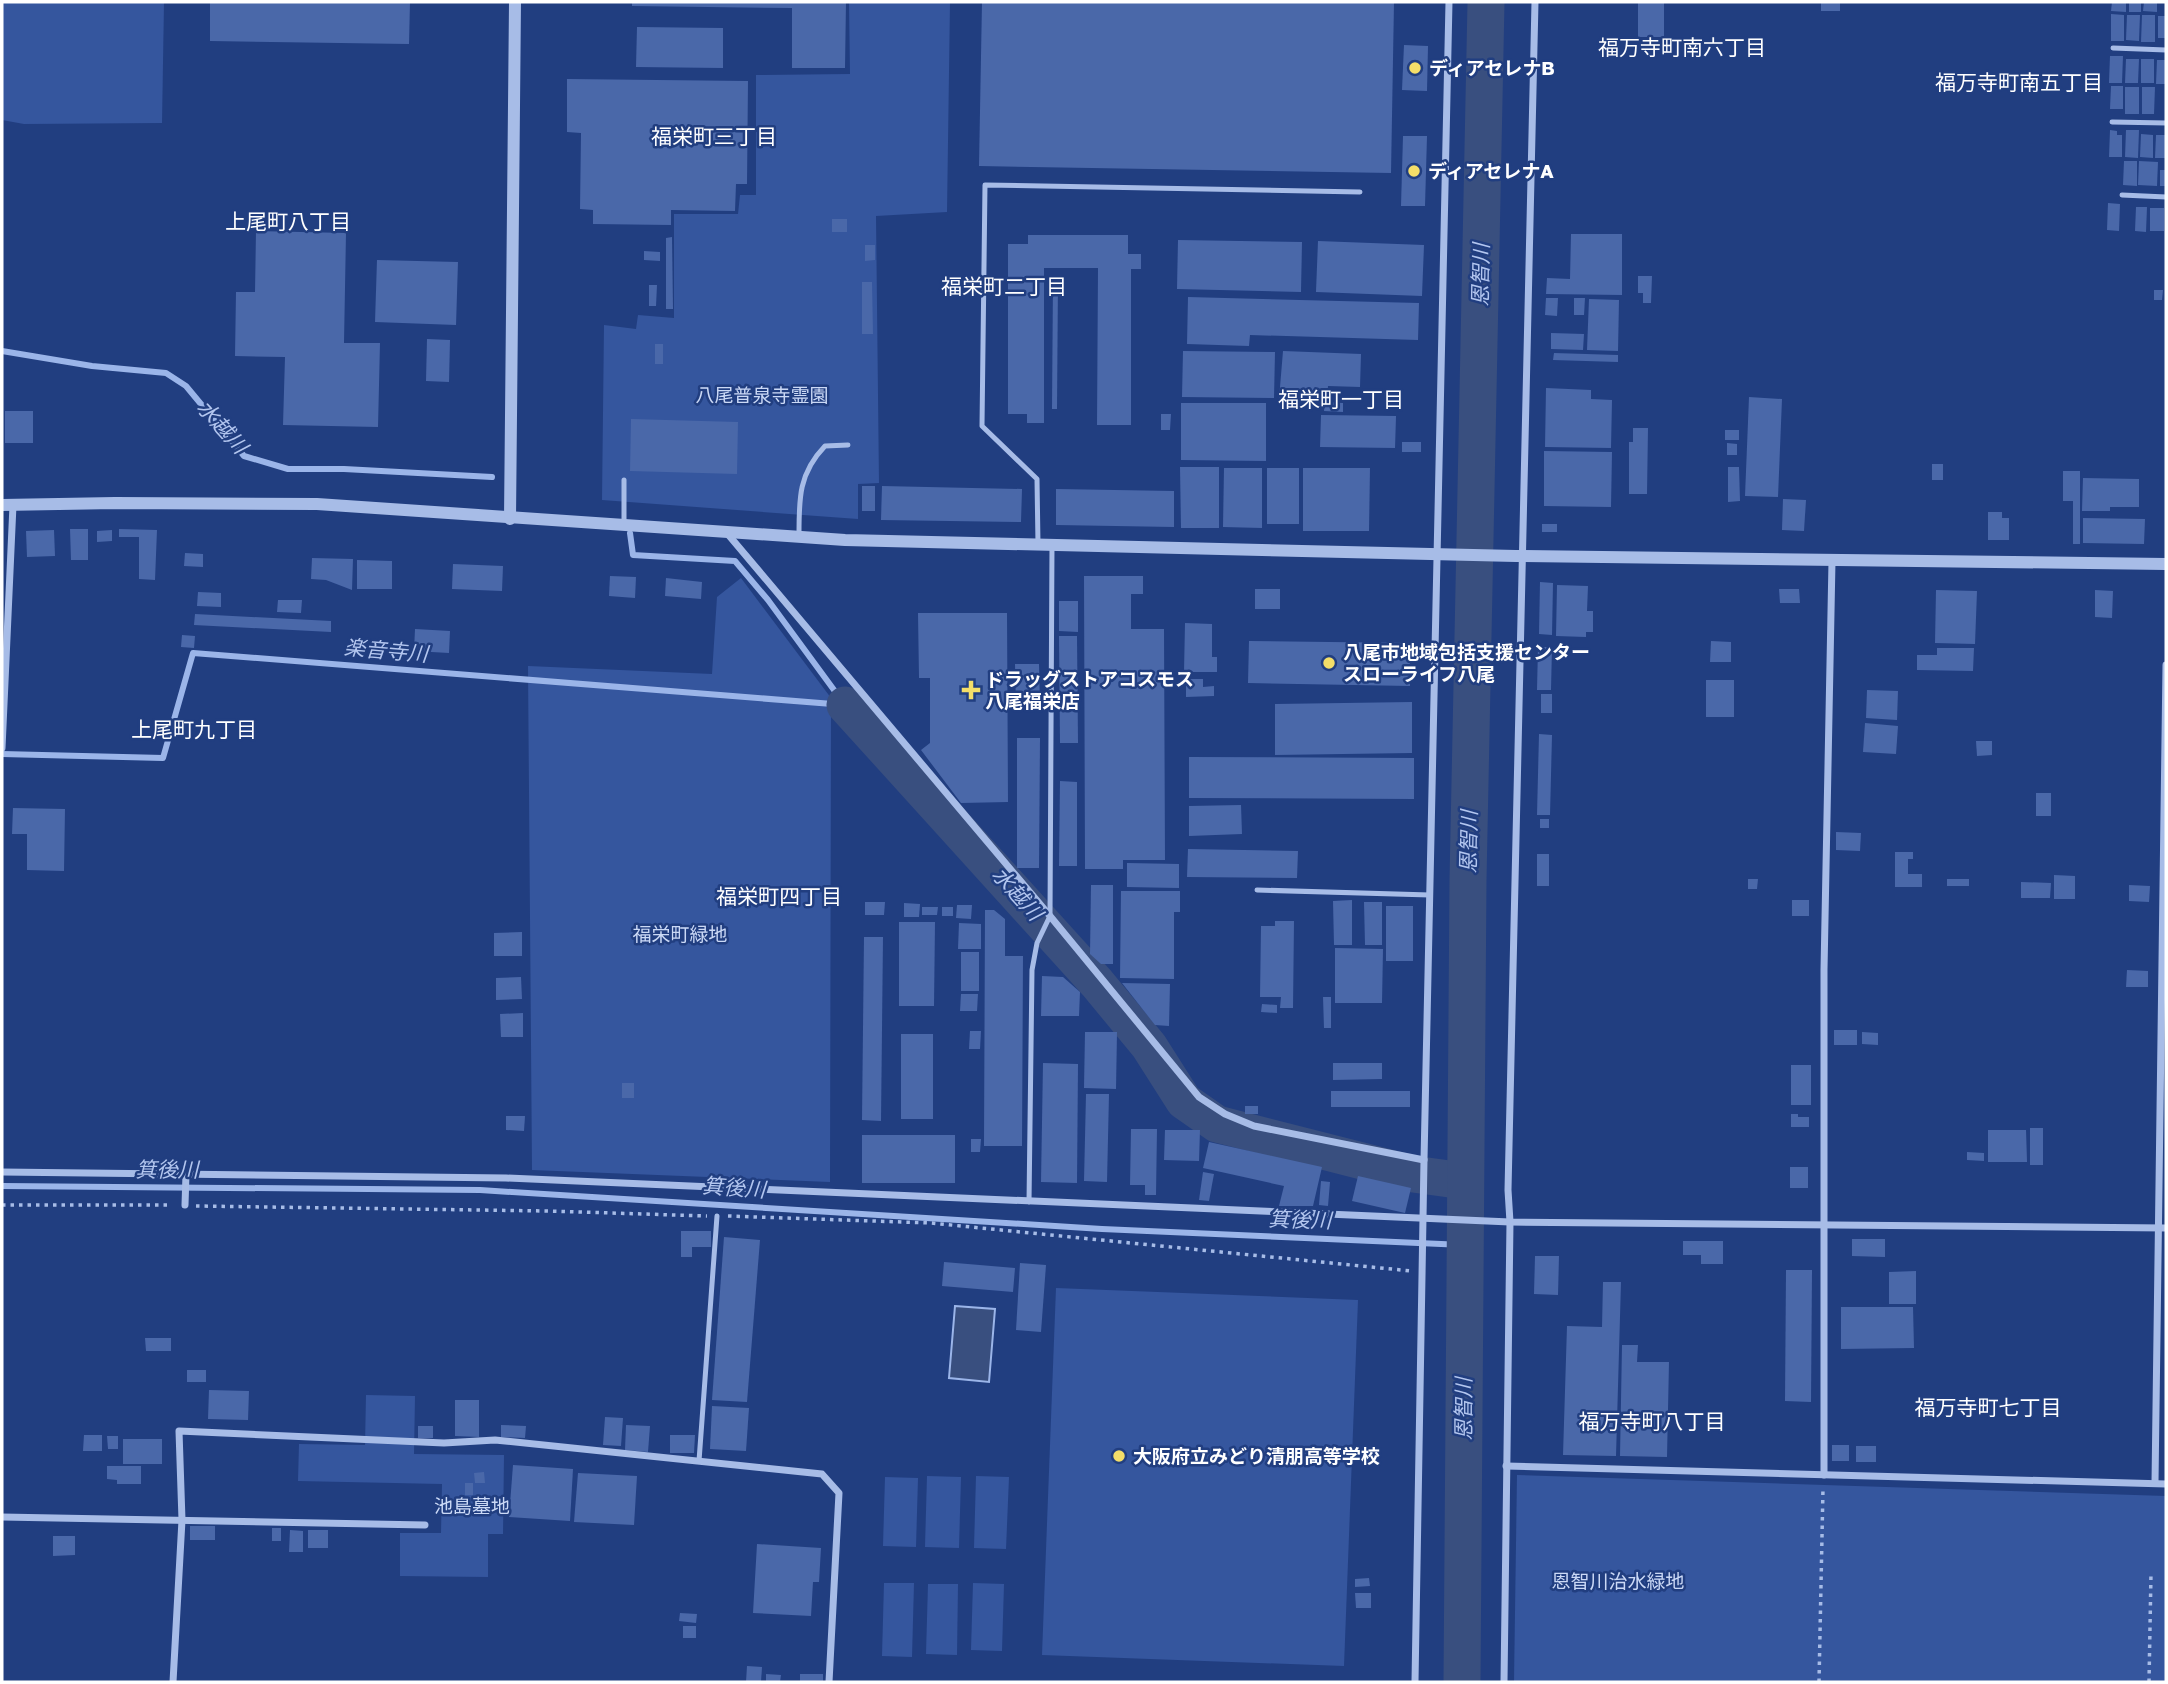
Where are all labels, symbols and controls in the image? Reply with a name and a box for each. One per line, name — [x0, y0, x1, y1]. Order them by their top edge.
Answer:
district label: 福万寺町南六丁目 — [1598, 34, 1766, 60]
place label: ディアセレナB — [1429, 56, 1555, 79]
marker: ディアセレナB — [1407, 60, 1423, 76]
district label: 福万寺町南五丁目 — [1935, 69, 2103, 95]
district label: 福栄町三丁目 — [651, 123, 777, 149]
place label: ディアセレナA — [1428, 159, 1554, 182]
marker: ディアセレナA — [1406, 163, 1422, 179]
district label: 上尾町八丁目 — [225, 208, 351, 234]
water label: 恩智川 — [1466, 241, 1494, 307]
district label: 福栄町二丁目 — [941, 273, 1067, 299]
park label: 八尾普泉寺霊園 — [695, 383, 829, 406]
district label: 福栄町一丁目 — [1278, 386, 1404, 412]
water label: 水越川 — [192, 394, 255, 460]
water label: 楽音寺川 — [343, 633, 431, 667]
place label: 八尾市地域包括支援センター スローライフ八尾 — [1343, 640, 1590, 685]
marker: 八尾市地域包括支援センター スローライフ八尾 — [1321, 655, 1337, 671]
place label: ドラッグストアコスモス 八尾福栄店 — [985, 667, 1194, 712]
marker: ドラッグストアコスモス 八尾福栄店 — [963, 682, 979, 698]
district label: 上尾町九丁目 — [131, 716, 257, 742]
water label: 恩智川 — [1454, 808, 1482, 874]
water label: 水越川 — [987, 861, 1050, 927]
district label: 福栄町四丁目 — [716, 883, 842, 909]
park label: 福栄町緑地 — [632, 922, 728, 945]
water label: 箕後川 — [136, 1156, 200, 1182]
water label: 箕後川 — [702, 1172, 768, 1202]
water label: 箕後川 — [1268, 1205, 1334, 1233]
water label: 恩智川 — [1450, 1376, 1476, 1441]
district label: 福万寺町七丁目 — [1915, 1394, 2062, 1420]
district label: 福万寺町八丁目 — [1579, 1408, 1726, 1434]
place label: 大阪府立みどり清朋高等学校 — [1133, 1444, 1380, 1467]
marker: 大阪府立みどり清朋高等学校 — [1111, 1448, 1127, 1464]
park label: 池島墓地 — [434, 1494, 510, 1517]
park label: 恩智川治水緑地 — [1551, 1569, 1685, 1592]

